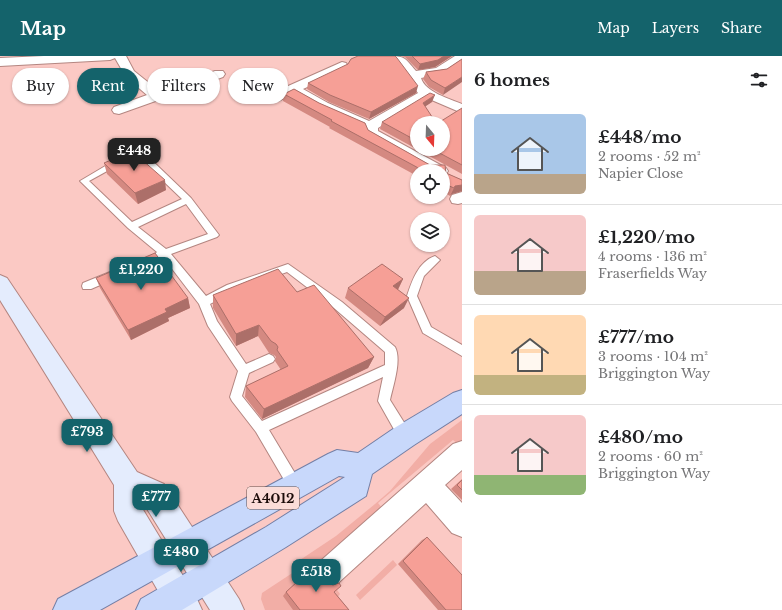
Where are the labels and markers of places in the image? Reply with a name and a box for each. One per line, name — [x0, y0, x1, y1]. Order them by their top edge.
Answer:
pin: £448 — [110, 138, 158, 172]
pin: £1,220 — [108, 257, 174, 291]
pin: £793 — [63, 419, 111, 453]
pin: £777 — [132, 484, 180, 518]
pin: £480 — [157, 539, 205, 573]
pin: £518 — [292, 559, 340, 593]

